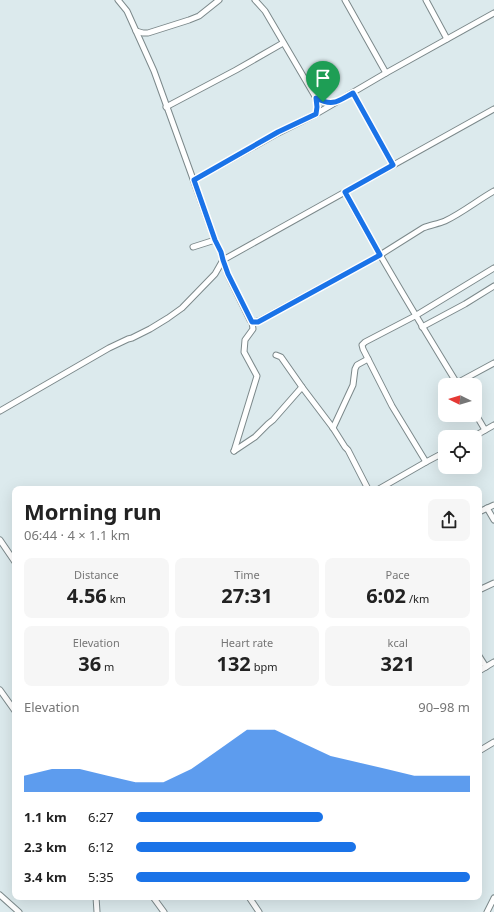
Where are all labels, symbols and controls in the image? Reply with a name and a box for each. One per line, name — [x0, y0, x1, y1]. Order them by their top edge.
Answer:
pin — [306, 61, 340, 102]
icon: arrive — [312, 67, 334, 89]
north arrow — [438, 378, 482, 422]
map controls — [438, 378, 482, 474]
button: locate — [438, 430, 482, 474]
text: Morning run — [24, 496, 162, 526]
button: share — [428, 499, 470, 541]
text: 06:44 · 4 × 1.1 km — [24, 526, 130, 544]
text: Distance — [74, 567, 119, 582]
text: Time — [234, 567, 260, 582]
text: Pace — [386, 567, 410, 582]
text: 4.56 — [67, 582, 107, 609]
text: 27:31 — [221, 582, 273, 609]
text: 6:02 — [366, 582, 406, 609]
text: km — [107, 591, 126, 606]
text: /km — [406, 591, 429, 606]
text: Elevation — [73, 635, 120, 650]
text: Heart rate — [221, 635, 273, 650]
text: kcal — [388, 635, 408, 650]
text: 36 — [78, 650, 101, 677]
text: 132 — [216, 650, 251, 677]
text: 321 — [381, 650, 415, 677]
text: m — [101, 659, 114, 674]
text: bpm — [251, 659, 278, 674]
text: Elevation — [24, 698, 80, 716]
text: 90–98 m — [418, 698, 470, 716]
text: 1.1 km — [24, 808, 67, 826]
text: 6:27 — [88, 808, 114, 826]
text: 2.3 km — [24, 838, 67, 856]
text: 6:12 — [88, 838, 114, 856]
text: 3.4 km — [24, 868, 67, 886]
text: 5:35 — [88, 868, 114, 886]

